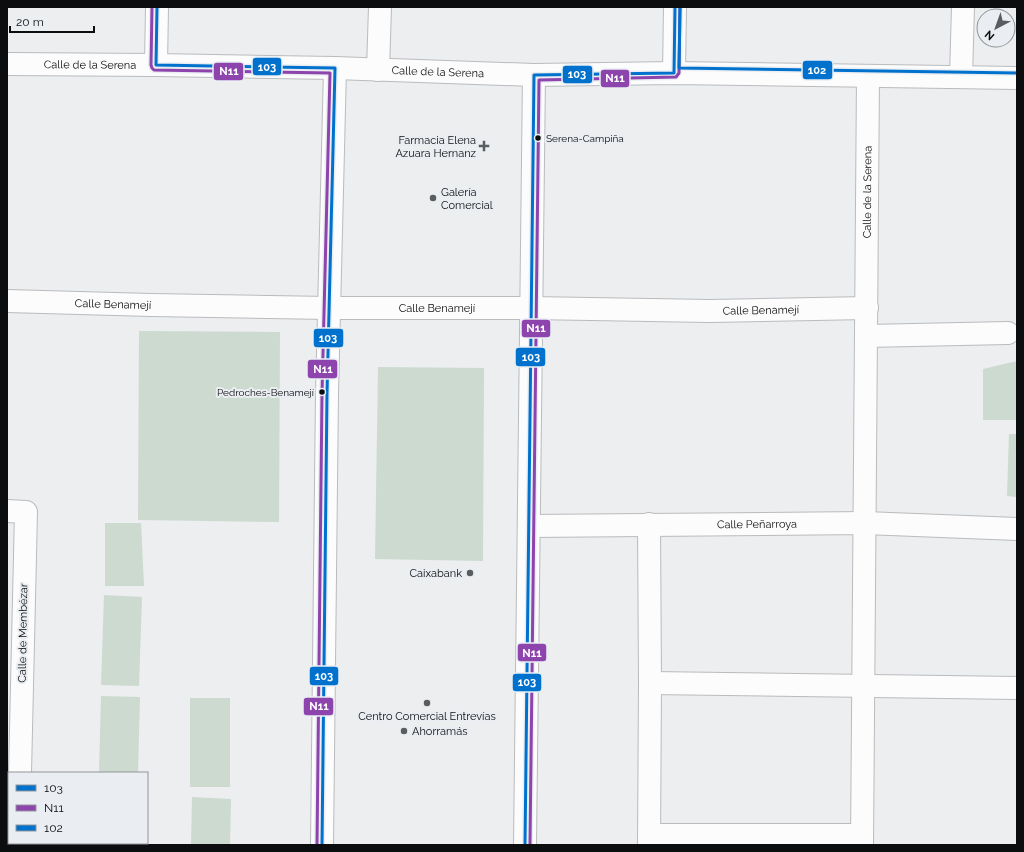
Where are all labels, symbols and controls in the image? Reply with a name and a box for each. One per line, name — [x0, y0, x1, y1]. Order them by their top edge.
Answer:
scale bar — [10, 8, 94, 34]
north arrow — [976, 8, 1016, 48]
text: 20 m — [16, 15, 44, 29]
text: N — [982, 28, 997, 43]
line badge: 103 — [252, 57, 282, 76]
street label: Calle de la Serena — [44, 58, 136, 71]
line badge: 102 — [802, 60, 833, 80]
text: 103 — [258, 61, 276, 74]
line badge: N11 — [213, 62, 244, 81]
street label: Calle de la Serena — [391, 63, 484, 80]
text: 102 — [808, 64, 826, 77]
text: N11 — [219, 65, 239, 78]
line badge: 103 — [562, 65, 593, 84]
text: 103 — [568, 68, 586, 81]
line badge: N11 — [600, 69, 630, 88]
text: N11 — [605, 72, 625, 85]
marker: Serena-Campiña — [533, 133, 543, 143]
place label: Serena-Campiña — [546, 133, 624, 144]
place label: Farmacia Elena Azuara Hernanz — [395, 134, 477, 160]
marker: Farmacia Elena Azuara Hernanz — [479, 141, 489, 151]
street label: Calle de la Serena — [860, 146, 874, 238]
place label: Galería Comercial — [441, 186, 493, 212]
marker: Galería Comercial — [428, 193, 438, 203]
street label: Calle Benamejí — [75, 296, 152, 312]
street label: Calle Benamejí — [399, 302, 476, 315]
street label: Calle Benamejí — [723, 303, 800, 317]
line badge: N11 — [521, 319, 551, 338]
text: N11 — [526, 322, 546, 335]
line badge: 103 — [313, 328, 344, 348]
text: 103 — [319, 332, 337, 345]
line badge: 103 — [515, 347, 546, 367]
text: 103 — [522, 351, 540, 364]
line badge: N11 — [307, 359, 338, 379]
text: N11 — [313, 363, 333, 376]
place label: Pedroches-Benamejí — [217, 387, 315, 398]
marker: Pedroches-Benamejí — [317, 387, 327, 397]
street label: Calle Peñarroya — [717, 517, 797, 531]
place label: Caixabank — [410, 567, 462, 580]
marker: Caixabank — [465, 568, 475, 578]
street label: Calle de Membézar — [16, 583, 30, 683]
line badge: N11 — [517, 643, 547, 662]
text: N11 — [522, 647, 542, 660]
line badge: 103 — [309, 666, 339, 686]
text: 103 — [315, 670, 333, 683]
line badge: 103 — [512, 673, 542, 692]
text: 103 — [518, 676, 536, 689]
line badge: N11 — [303, 697, 334, 716]
marker: Centro Comercial Entrevías — [422, 698, 432, 708]
text: N11 — [309, 700, 329, 713]
place label: Centro Comercial Entrevías — [358, 710, 496, 723]
place label: Ahorramás — [412, 725, 468, 738]
marker: Ahorramás — [399, 726, 409, 736]
legend — [8, 772, 148, 844]
text: 103 — [44, 781, 63, 795]
text: N11 — [44, 801, 64, 815]
text: 102 — [44, 821, 63, 835]

